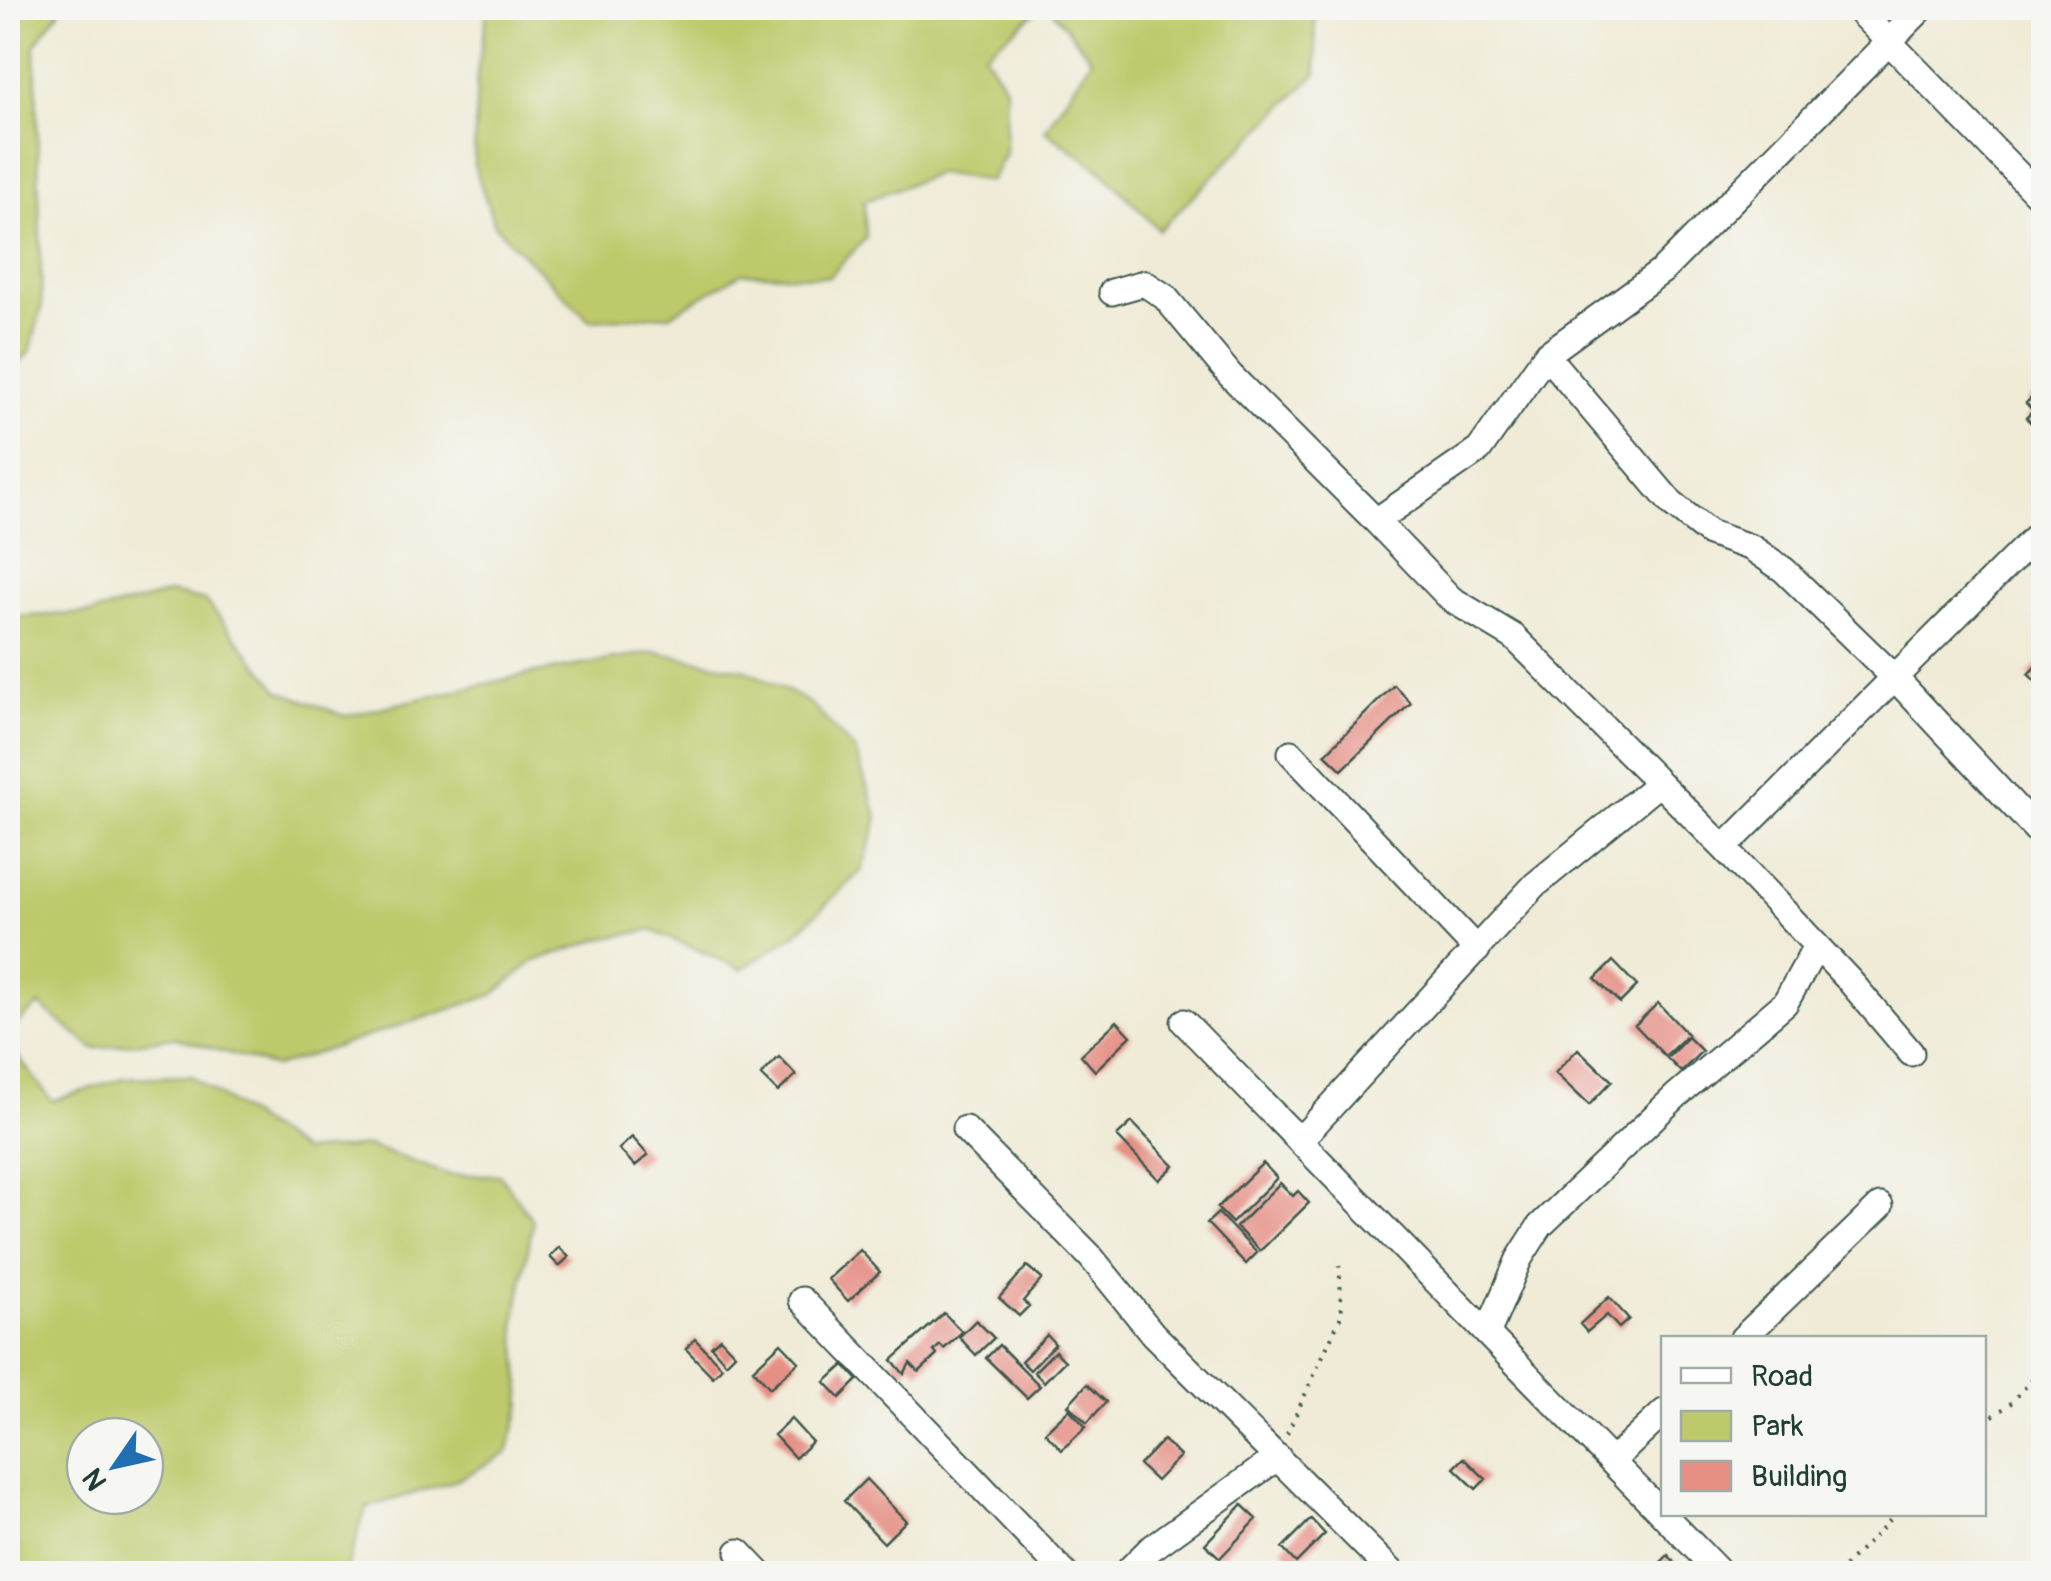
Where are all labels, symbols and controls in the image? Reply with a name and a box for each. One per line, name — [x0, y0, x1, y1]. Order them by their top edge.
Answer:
legend — [1661, 1336, 1986, 1516]
text: Road — [1751, 1358, 1813, 1395]
text: Park — [1751, 1408, 1804, 1445]
north arrow — [65, 1416, 165, 1516]
text: Building — [1751, 1458, 1847, 1495]
text: N — [76, 1462, 115, 1497]

